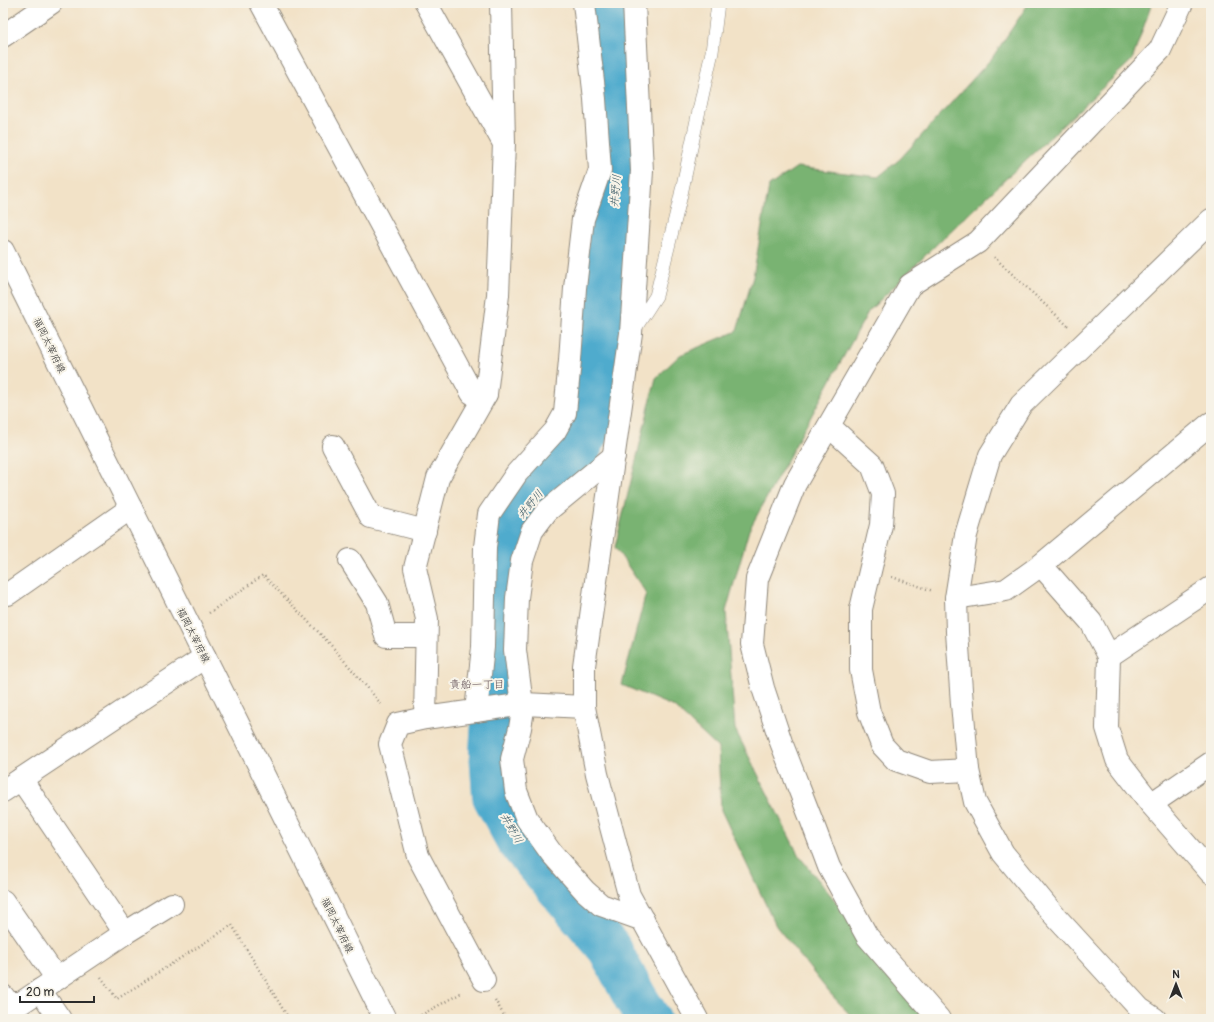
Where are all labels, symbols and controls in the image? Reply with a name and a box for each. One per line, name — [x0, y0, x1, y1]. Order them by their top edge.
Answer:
water label: 井野川 — [608, 174, 623, 208]
street label: 福岡太宰府線 — [31, 316, 68, 375]
water label: 井野川 — [515, 488, 546, 521]
street label: 福岡太宰府線 — [174, 606, 212, 665]
district label: 貴船一丁目 — [450, 678, 505, 691]
water label: 井野川 — [498, 811, 525, 846]
street label: 福岡太宰府線 — [319, 896, 356, 955]
north arrow — [1156, 964, 1196, 1004]
text: N — [1172, 968, 1180, 981]
scale bar — [20, 978, 94, 1004]
text: 20 m — [26, 985, 55, 1000]

